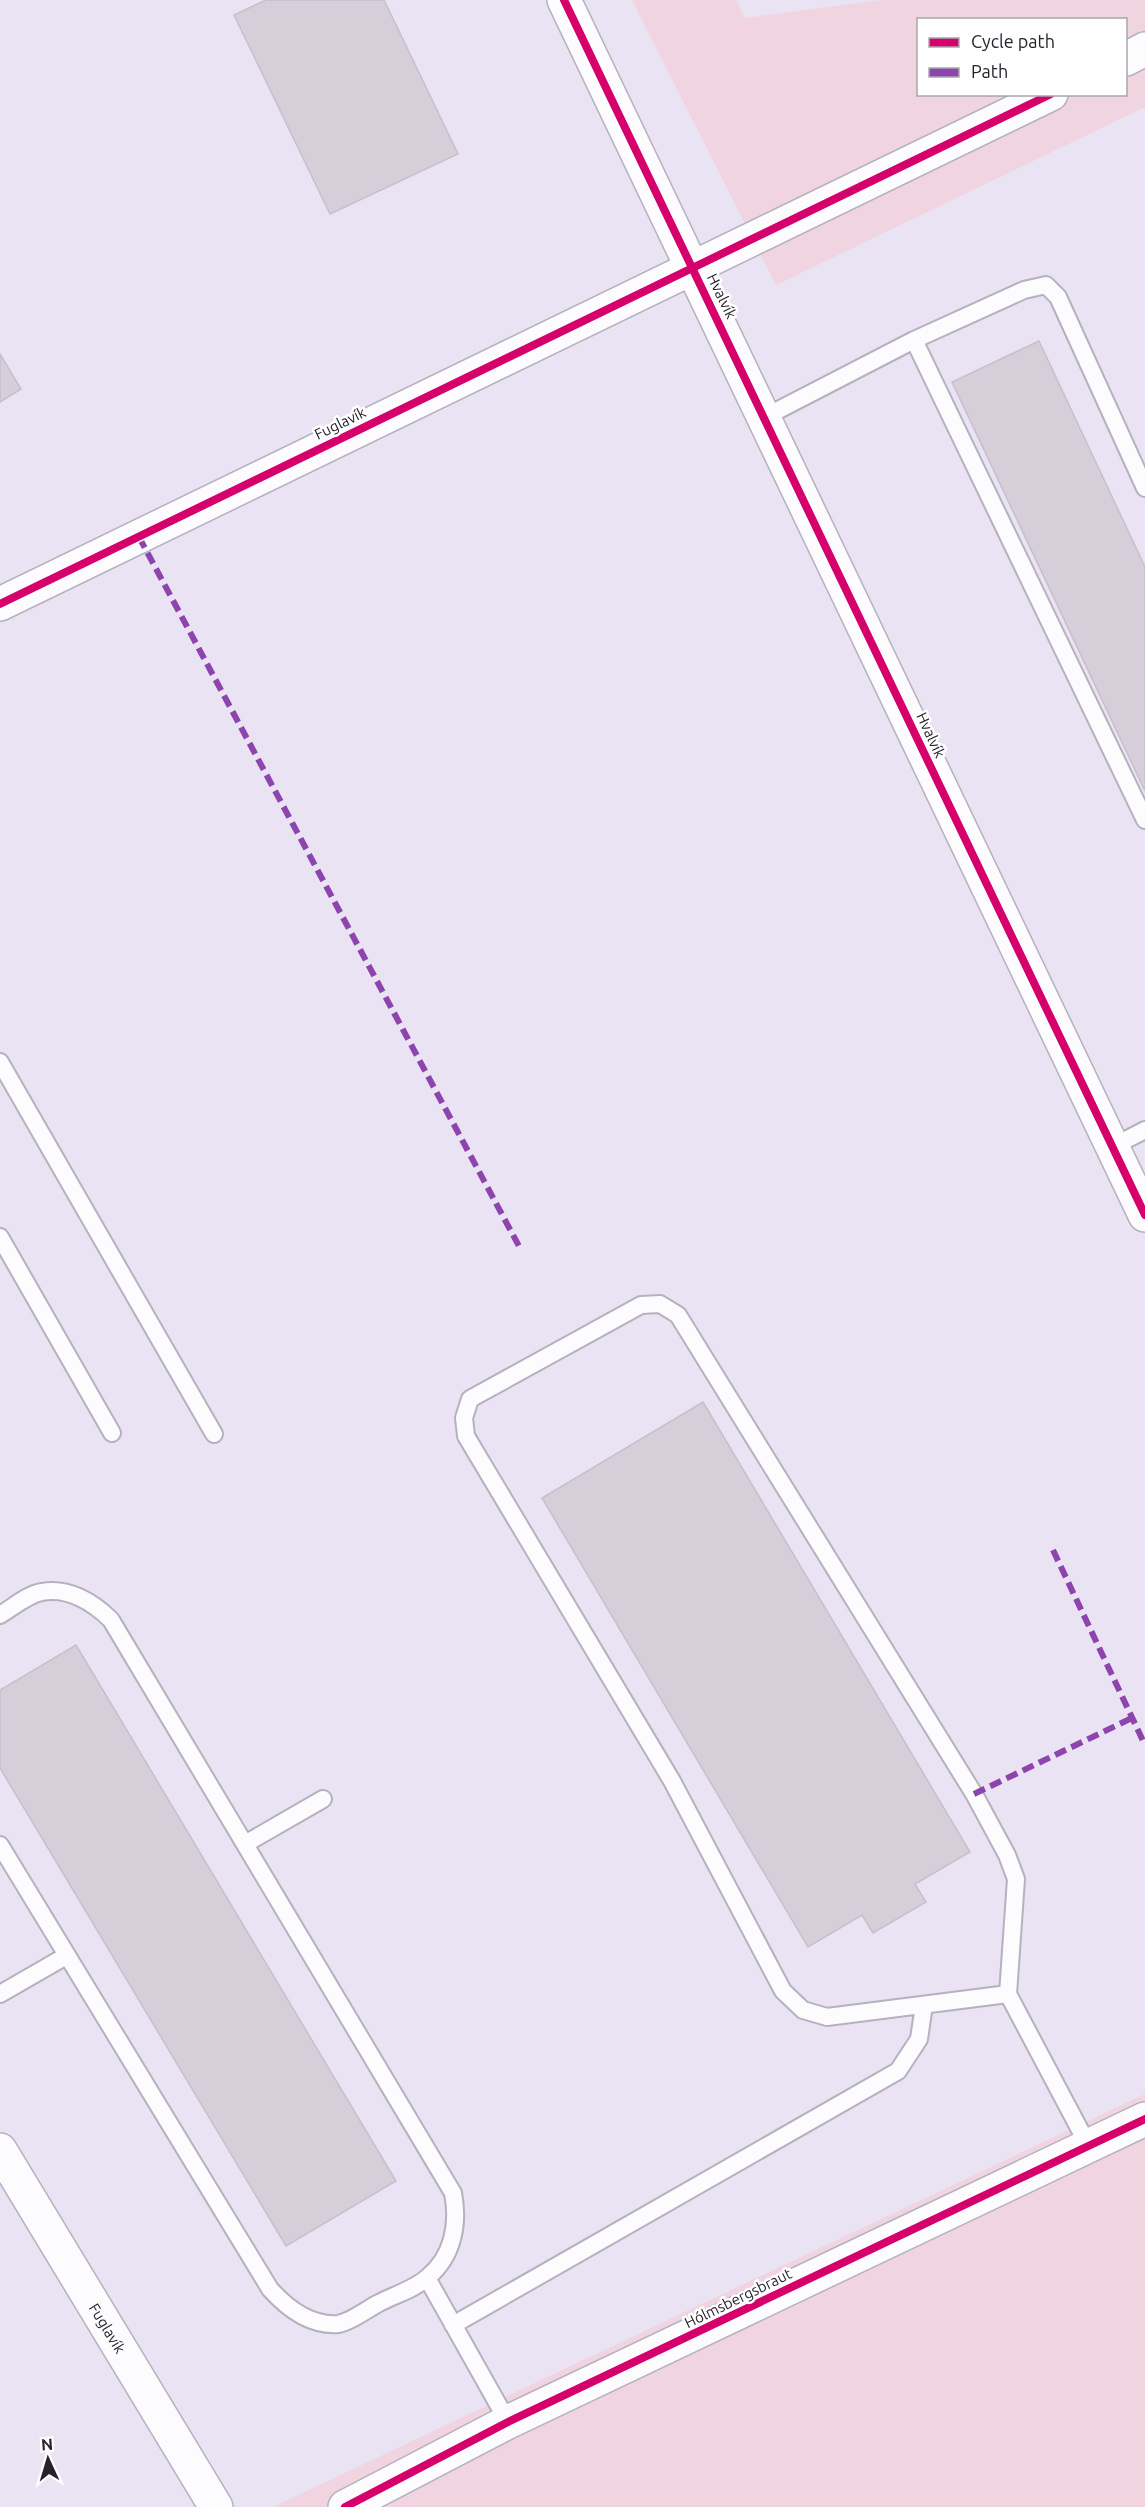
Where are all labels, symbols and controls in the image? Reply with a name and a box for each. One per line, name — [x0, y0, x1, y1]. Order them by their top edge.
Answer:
legend — [917, 18, 1127, 96]
text: Cycle path — [971, 31, 1055, 51]
text: Path — [971, 61, 1008, 81]
street label: Hvalvík — [704, 271, 740, 322]
street label: Fuglavík — [312, 403, 369, 443]
street label: Hvalvík — [913, 710, 949, 761]
street label: Hólmsbergsbraut — [682, 2265, 794, 2331]
street label: Fuglavík — [86, 2300, 129, 2356]
north arrow — [18, 2429, 78, 2489]
text: N — [40, 2435, 54, 2453]

